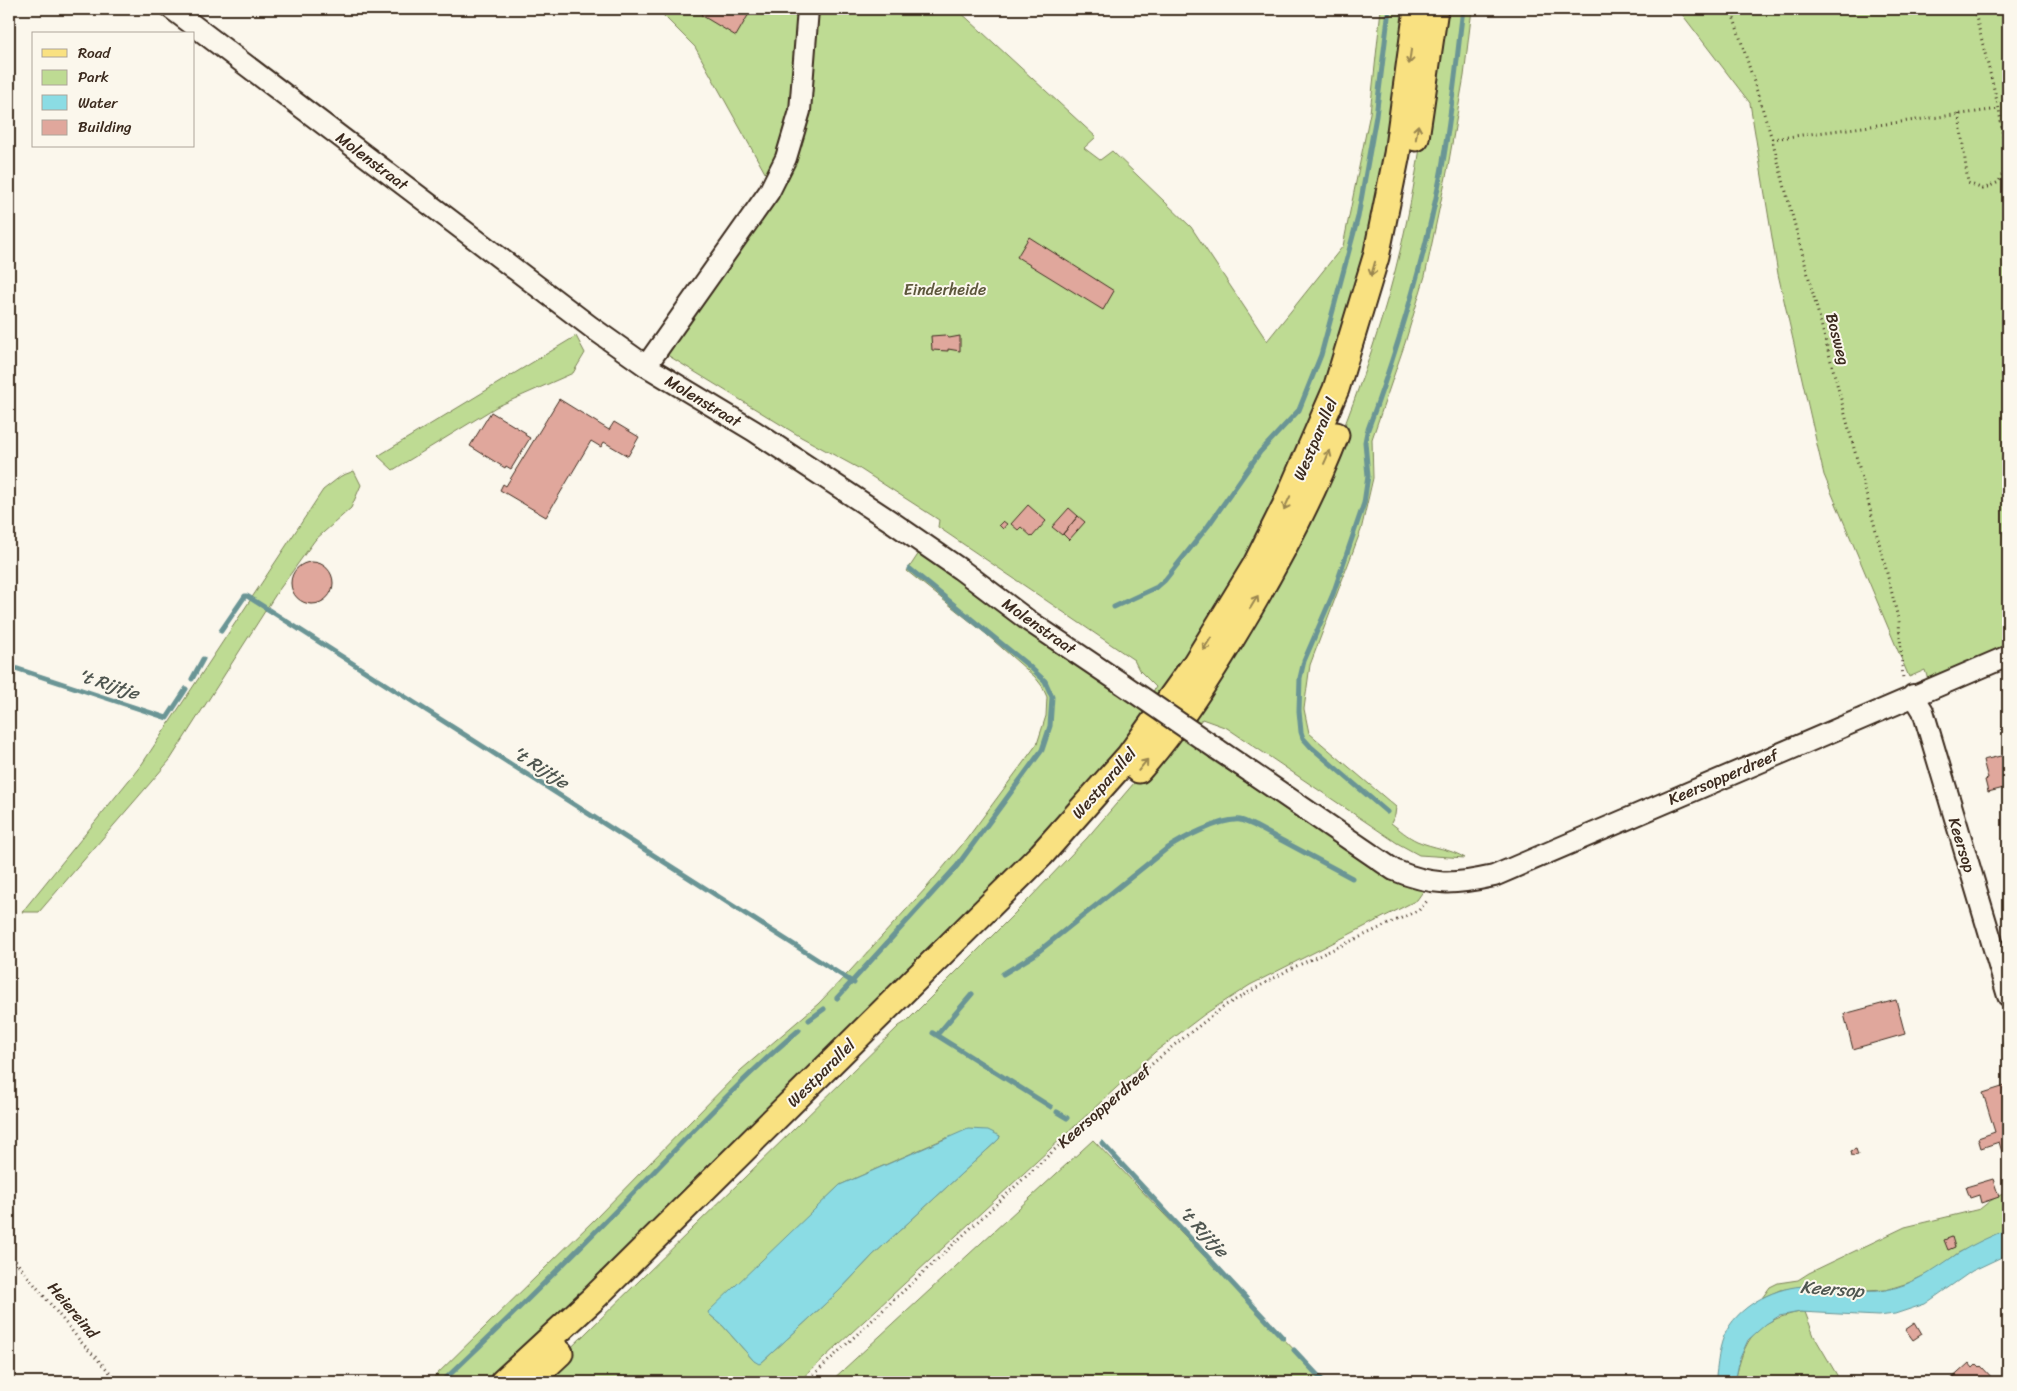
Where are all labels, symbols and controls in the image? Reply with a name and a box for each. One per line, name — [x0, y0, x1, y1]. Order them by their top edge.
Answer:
legend — [32, 32, 195, 148]
text: Road — [78, 40, 111, 66]
one-way arrow — [1405, 49, 1415, 65]
text: Park — [78, 64, 109, 90]
text: Water — [78, 90, 118, 116]
text: Building — [78, 114, 132, 140]
street label: Molenstraat — [329, 124, 415, 199]
one-way arrow — [1413, 125, 1423, 141]
one-way arrow — [1367, 260, 1377, 276]
park label: Einderheide — [904, 275, 986, 304]
street label: Bosweg — [1817, 310, 1859, 368]
street label: Molenstraat — [659, 367, 747, 436]
street label: Westparallel — [1284, 392, 1346, 485]
one-way arrow — [1323, 450, 1333, 465]
one-way arrow — [1282, 495, 1291, 510]
street label: Molenstraat — [996, 590, 1083, 663]
one-way arrow — [1250, 595, 1260, 609]
one-way arrow — [1201, 637, 1212, 651]
water label: 't Rijtje — [73, 659, 145, 710]
water label: 't Rijtje — [505, 736, 577, 799]
street label: Westparallel — [1064, 740, 1144, 826]
street label: Keersopperdreef — [1663, 740, 1785, 813]
one-way arrow — [1138, 759, 1149, 772]
street label: Keersop — [1940, 814, 1984, 877]
street label: Westparallel — [780, 1031, 863, 1114]
street label: Keersopperdreef — [1050, 1055, 1159, 1156]
water label: 't Rijtje — [1170, 1197, 1238, 1266]
water label: Keersop — [1799, 1271, 1866, 1307]
street label: Heiereind — [40, 1275, 107, 1347]

